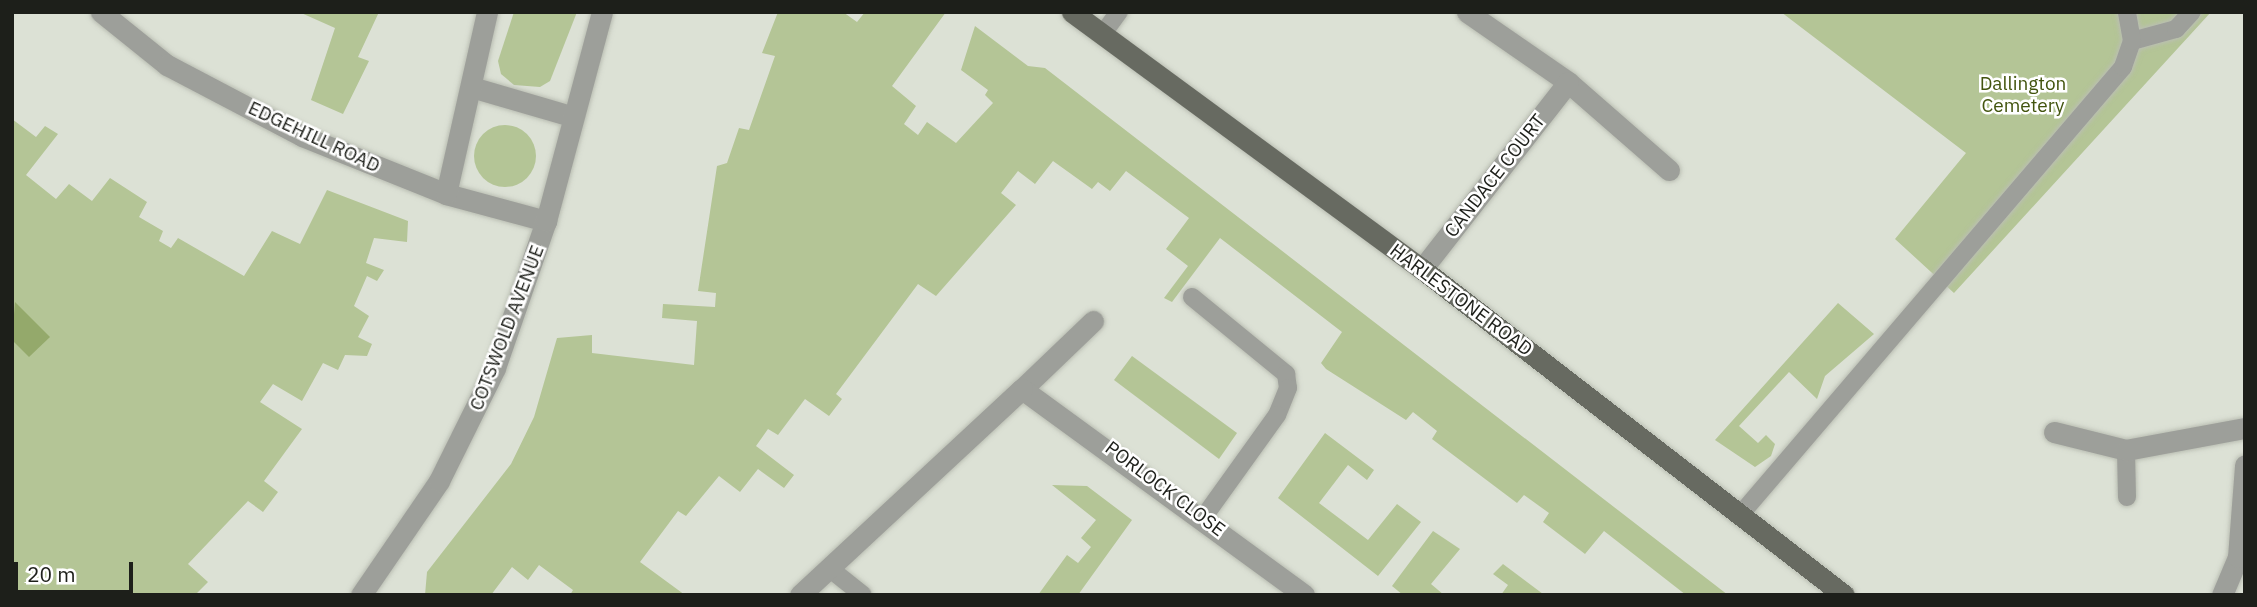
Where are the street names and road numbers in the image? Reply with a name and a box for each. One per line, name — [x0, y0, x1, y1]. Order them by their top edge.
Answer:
street label: EDGEHILL ROAD — [245, 97, 383, 177]
street label: CANDACE COURT — [1440, 110, 1550, 242]
street label: HARLESTONE ROAD — [1385, 239, 1537, 361]
street label: COTSWOLD AVENUE — [465, 242, 549, 414]
street label: PORLOCK CLOSE — [1101, 437, 1229, 541]

